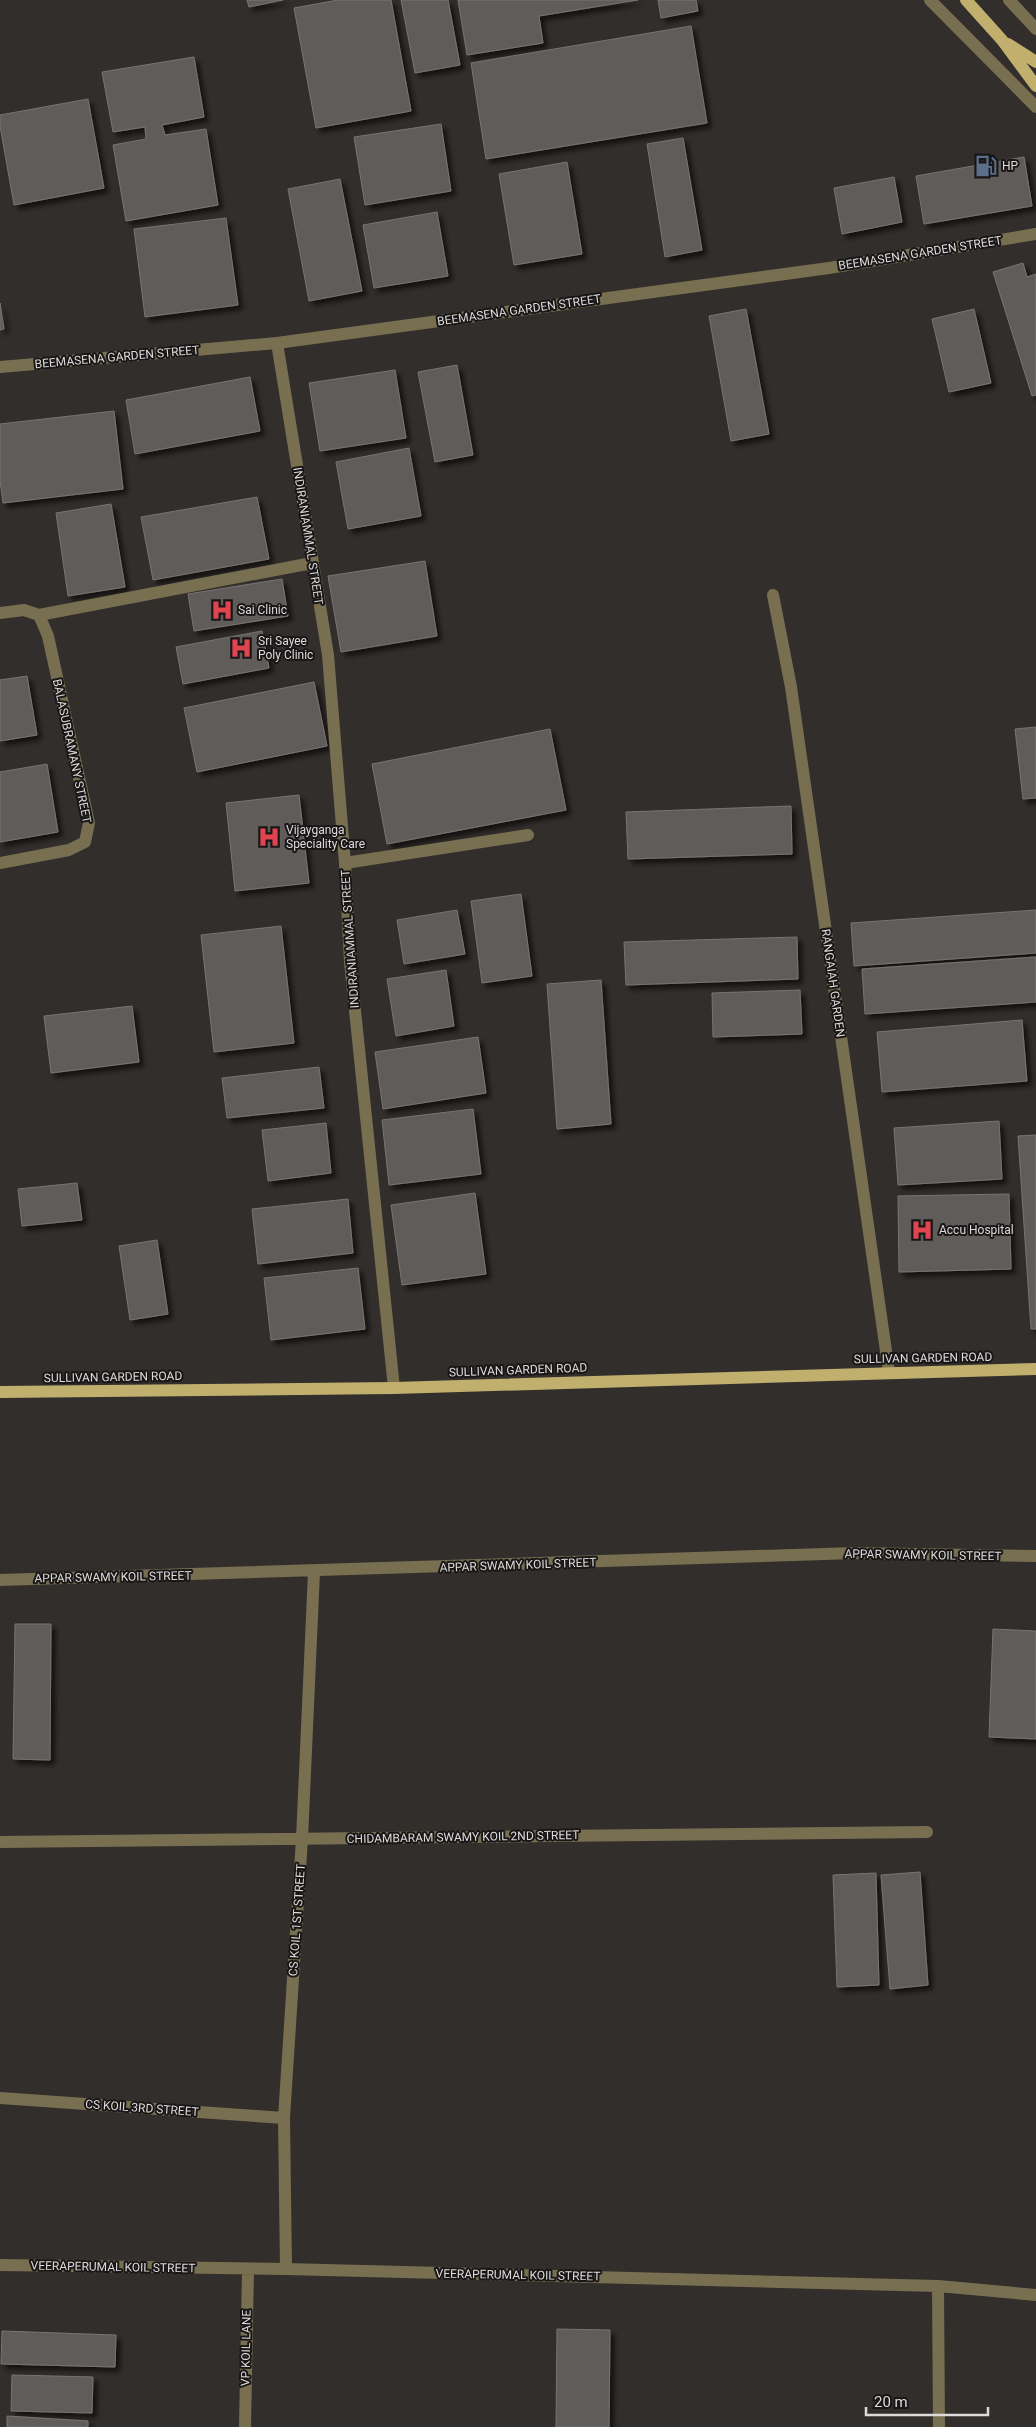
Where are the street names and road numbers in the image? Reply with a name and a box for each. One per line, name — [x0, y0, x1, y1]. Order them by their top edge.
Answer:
street label: BEEMASENA GARDEN STREET — [837, 233, 1003, 273]
street label: BEEMASENA GARDEN STREET — [436, 292, 602, 328]
street label: BEEMASENA GARDEN STREET — [34, 343, 200, 371]
street label: INDIRANIAMMAL STREET — [290, 466, 326, 606]
street label: BALASUBRAMANY STREET — [50, 678, 94, 824]
street label: INDIRANIAMMAL STREET — [338, 869, 362, 1009]
street label: RANGAIAH GARDEN — [818, 928, 848, 1038]
street label: SULLIVAN GARDEN ROAD — [854, 1350, 992, 1366]
street label: SULLIVAN GARDEN ROAD — [449, 1361, 588, 1379]
street label: SULLIVAN GARDEN ROAD — [44, 1369, 182, 1385]
street label: APPAR SWAMY KOIL STREET — [844, 1547, 1002, 1563]
street label: APPAR SWAMY KOIL STREET — [439, 1555, 597, 1575]
street label: APPAR SWAMY KOIL STREET — [34, 1569, 192, 1585]
street label: CHIDAMBARAM SWAMY KOIL 2ND STREET — [347, 1828, 579, 1846]
street label: CS KOIL 1ST STREET — [286, 1863, 308, 1977]
street label: CS KOIL 3RD STREET — [85, 2097, 199, 2119]
street label: VEERAPERUMAL KOIL STREET — [30, 2259, 196, 2275]
street label: VEERAPERUMAL KOIL STREET — [435, 2267, 601, 2283]
street label: VP KOIL LANE — [238, 2310, 254, 2386]

